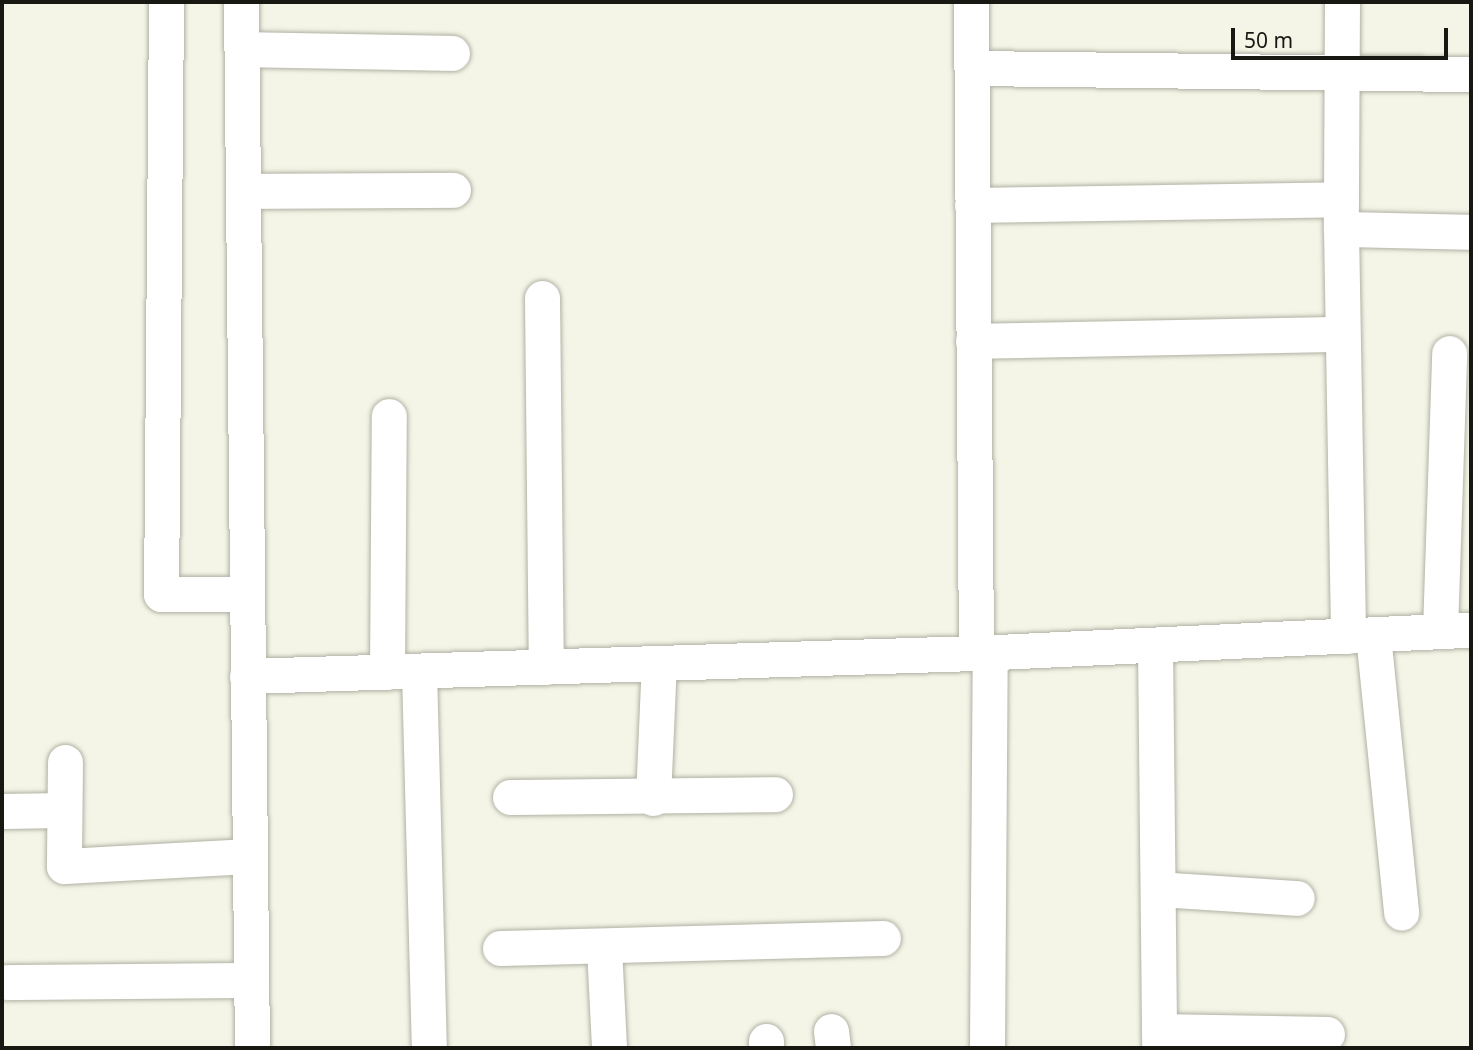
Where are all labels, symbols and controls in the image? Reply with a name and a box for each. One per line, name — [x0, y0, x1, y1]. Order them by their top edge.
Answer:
scale bar — [1235, 14, 1452, 58]
text: 50 m — [1244, 26, 1293, 54]

